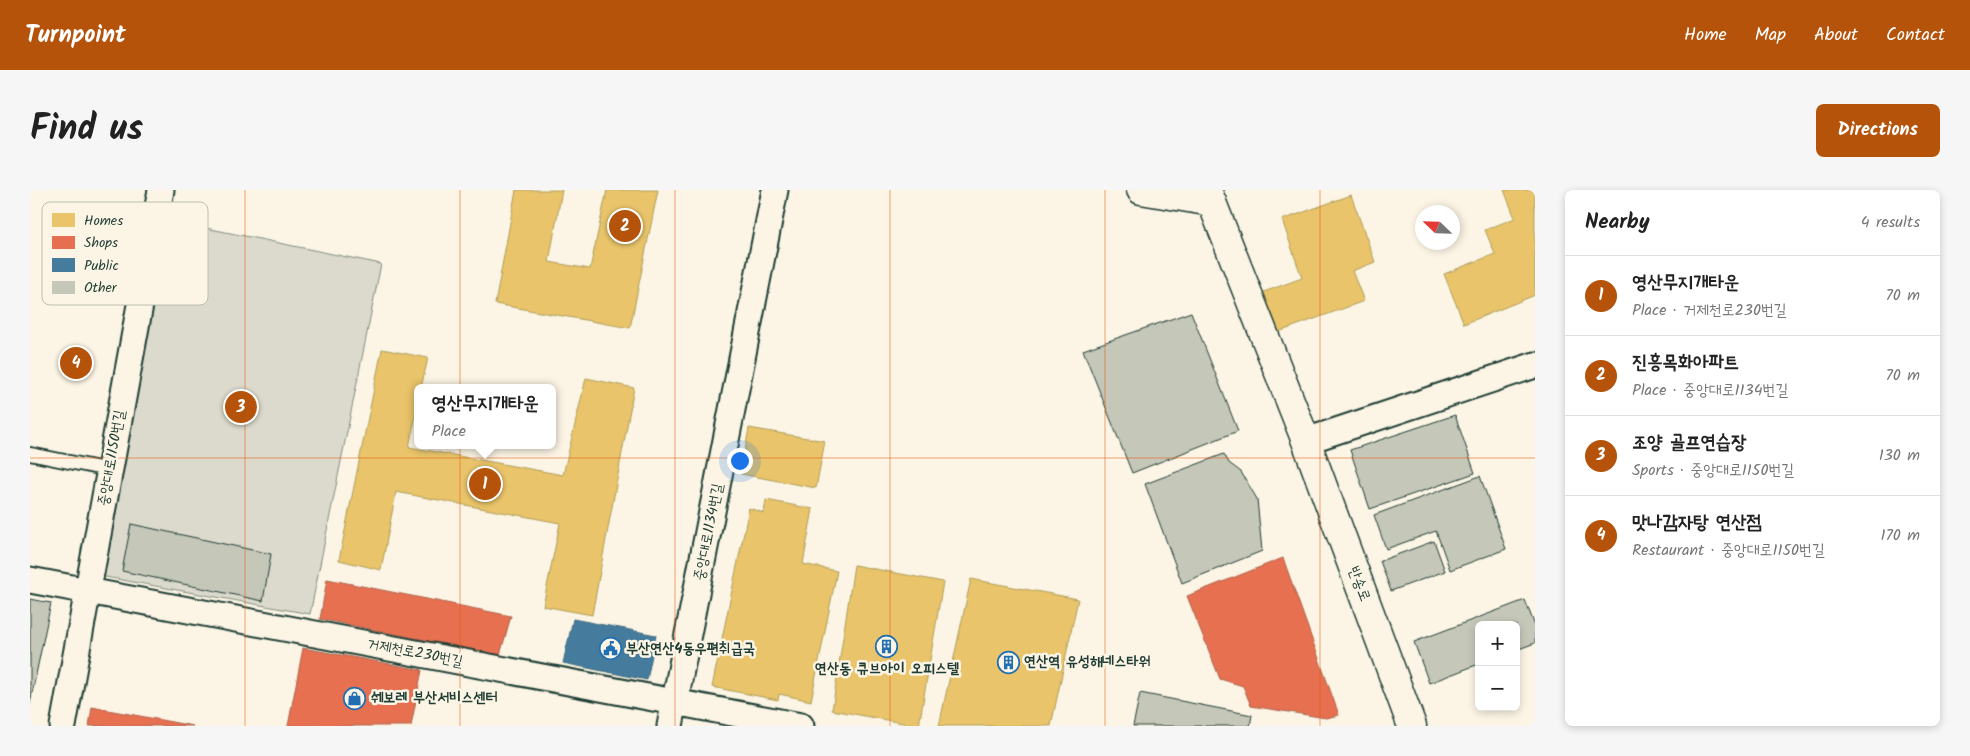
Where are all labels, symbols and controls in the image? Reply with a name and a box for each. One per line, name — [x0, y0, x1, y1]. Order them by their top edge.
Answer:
text: Turnpoint — [25, 16, 126, 55]
text: Home — [1684, 21, 1727, 50]
text: Map — [1755, 21, 1786, 50]
text: About — [1814, 21, 1858, 50]
text: Contact — [1886, 21, 1945, 50]
text: Find us — [30, 102, 143, 158]
button: Directions — [1816, 104, 1940, 157]
legend — [42, 202, 208, 305]
north arrow — [1415, 205, 1460, 250]
text: Nearby — [1585, 206, 1650, 239]
pin: 2 — [609, 207, 641, 245]
text: Homes — [84, 210, 123, 232]
text: 4 results — [1861, 210, 1920, 235]
text: Shops — [84, 232, 118, 254]
text: Public — [84, 255, 119, 277]
text: 영산무지개타운 — [1632, 268, 1739, 298]
text: Other — [84, 277, 118, 299]
text: 1 — [1599, 283, 1603, 308]
text: 70 m — [1885, 283, 1920, 308]
text: Place · 거제천로230번길 — [1632, 298, 1787, 323]
pin: 4 — [60, 344, 92, 382]
text: 진흥목화아파트 — [1632, 348, 1739, 378]
text: 2 — [1596, 363, 1606, 388]
text: 70 m — [1885, 363, 1920, 388]
text: Place · 중앙대로1134번길 — [1632, 378, 1788, 403]
popup — [414, 384, 556, 449]
pin: 3 — [225, 388, 257, 426]
text: 영산무지개타운 — [431, 389, 539, 419]
street label: 중앙대로1150번길 — [92, 408, 132, 508]
text: Place — [431, 419, 466, 444]
text: 조양 골프연습장 — [1632, 428, 1746, 458]
text: 3 — [1597, 443, 1605, 468]
text: 130 m — [1879, 443, 1920, 468]
your location — [727, 448, 753, 474]
text: Sports · 중앙대로1150번길 — [1632, 458, 1794, 483]
pin: 1 — [469, 465, 501, 503]
street label: 중앙대로1134번길 — [688, 481, 730, 583]
text: 맛나감자탕 연산점 — [1632, 508, 1762, 538]
text: 4 — [1597, 523, 1605, 548]
text: 170 m — [1880, 523, 1920, 548]
text: Restaurant · 중앙대로1150번길 — [1632, 538, 1825, 563]
street label: 반송로 — [1341, 563, 1377, 605]
map controls — [1475, 621, 1520, 711]
button: + — [1475, 621, 1520, 666]
street label: 거제천로230번길 — [365, 632, 465, 674]
building icon: 연산동 큐브아이 오피스텔 — [875, 634, 899, 658]
public building icon: 부산연산4동우편취급국 — [598, 637, 622, 661]
place label: 부산연산4동우편취급국 — [626, 637, 755, 661]
building icon: 연산역 유성해네스타워 — [996, 650, 1020, 674]
place label: 연산역 유성해네스타워 — [1024, 650, 1150, 674]
place label: 연산동 큐브아이 오피스텔 — [815, 657, 959, 681]
button: − — [1475, 666, 1520, 711]
shop icon: 쉐보레 부산서비스센터 — [343, 686, 367, 710]
place label: 쉐보레 부산서비스센터 — [371, 686, 497, 710]

